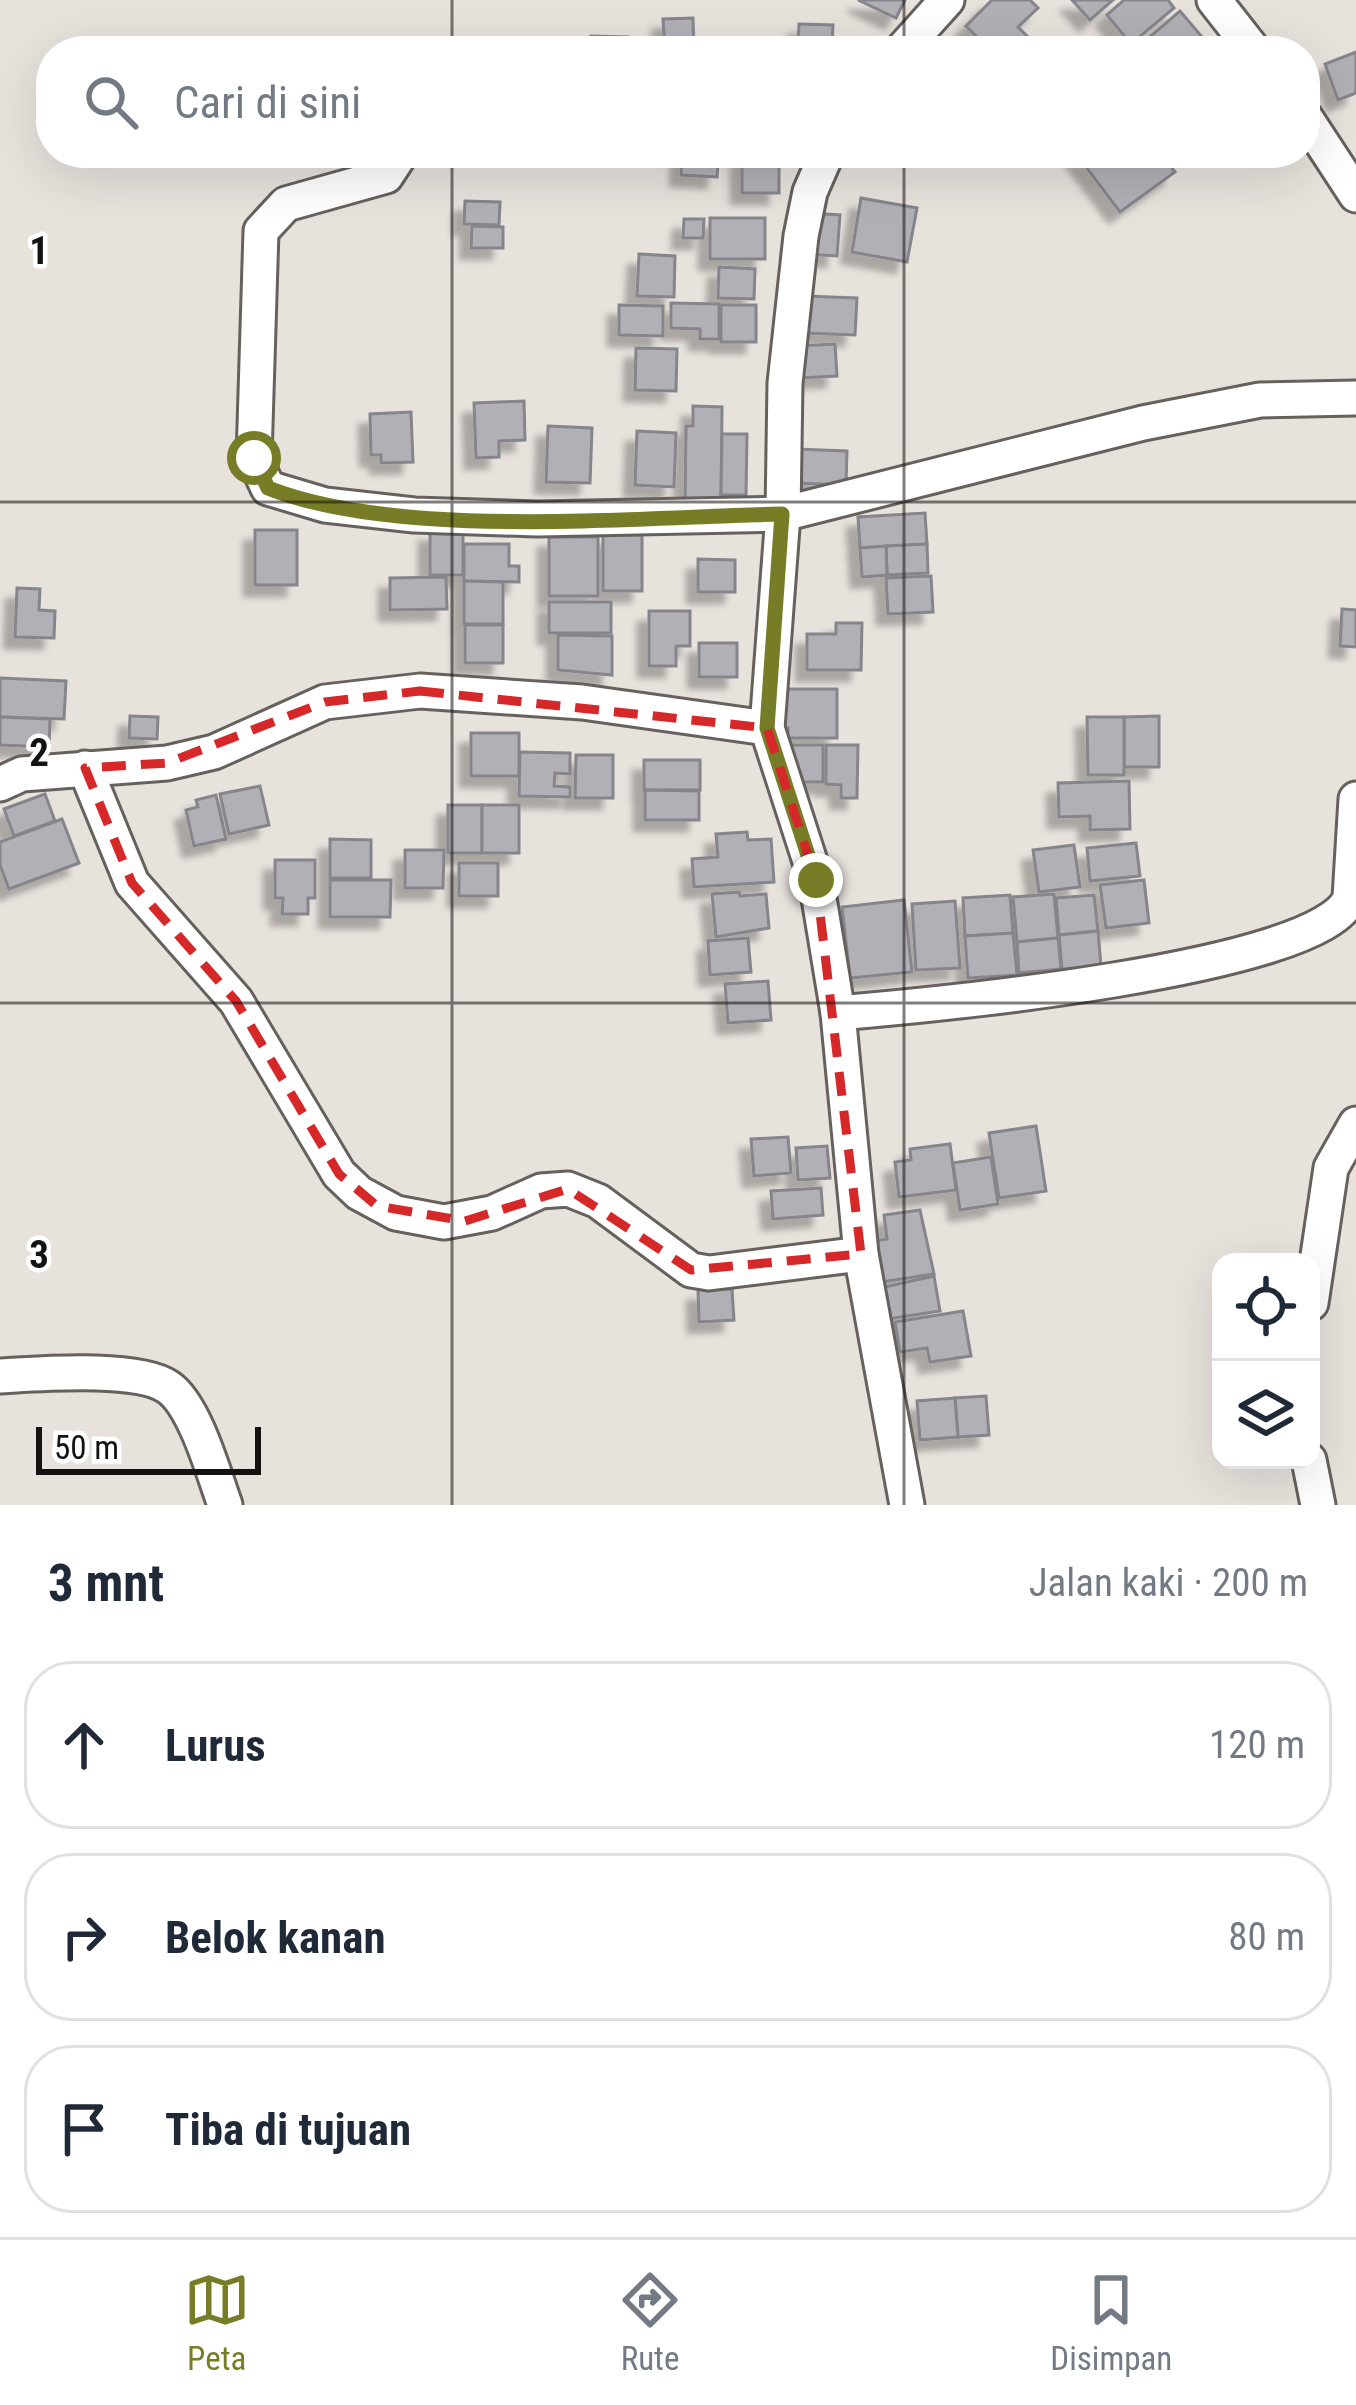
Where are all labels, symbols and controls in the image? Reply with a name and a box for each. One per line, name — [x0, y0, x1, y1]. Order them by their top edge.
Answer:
search box — [36, 36, 1320, 168]
icon: search — [78, 69, 144, 135]
text: Cari di sini — [174, 76, 361, 129]
text: 1 — [29, 228, 49, 274]
route start — [227, 431, 281, 485]
text: 2 — [29, 730, 49, 776]
route end — [789, 853, 843, 907]
text: 3 — [29, 1232, 49, 1278]
map controls — [1212, 1253, 1320, 1469]
button: locate — [1212, 1253, 1320, 1361]
button: layers — [1212, 1361, 1320, 1469]
scale bar — [36, 1421, 261, 1474]
text: 50 m — [54, 1428, 119, 1467]
text: 3 mnt — [48, 1554, 164, 1613]
text: Jalan kaki · 200 m — [1029, 1560, 1308, 1606]
icon: ahead — [51, 1712, 117, 1778]
text: Lurus — [165, 1719, 266, 1772]
text: 120 m — [1209, 1722, 1305, 1768]
icon: right — [51, 1904, 117, 1970]
text: Belok kanan — [165, 1911, 386, 1964]
text: 80 m — [1228, 1914, 1305, 1960]
icon: arrive — [51, 2096, 117, 2162]
text: Tiba di tujuan — [165, 2103, 411, 2156]
tab: Peta — [184, 2267, 250, 2378]
tab: Rute — [617, 2267, 683, 2378]
tab: Disimpan — [1050, 2267, 1172, 2378]

